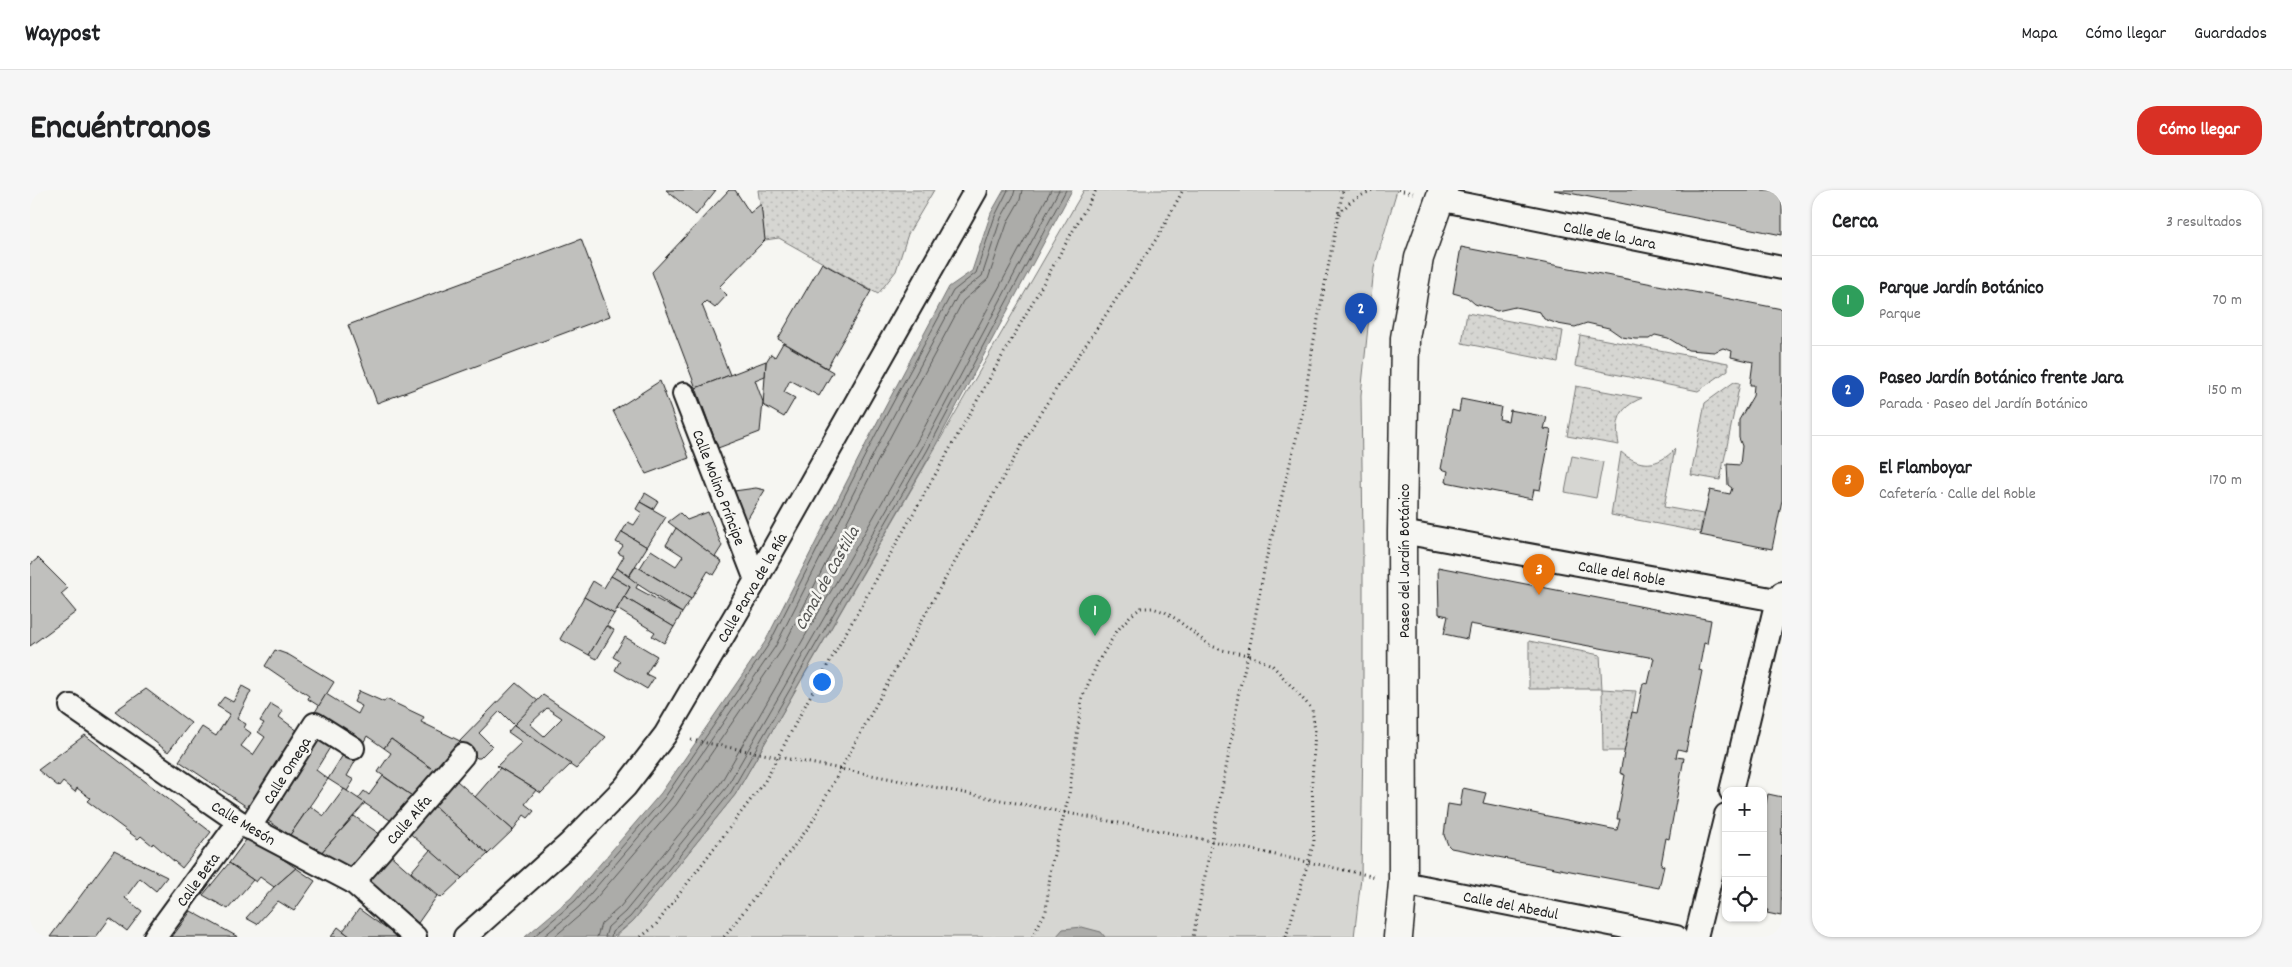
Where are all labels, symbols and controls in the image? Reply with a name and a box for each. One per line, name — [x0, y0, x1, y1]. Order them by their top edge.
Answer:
text: Waypost — [25, 18, 100, 52]
text: Mapa — [2021, 22, 2057, 47]
text: Cómo llegar — [2085, 22, 2166, 47]
text: Guardados — [2194, 22, 2267, 47]
text: Encuéntranos — [30, 105, 211, 155]
button: Cómo llegar — [2137, 106, 2262, 155]
text: Cerca — [1832, 208, 1878, 238]
text: 3 resultados — [2166, 211, 2242, 234]
street label: Calle de la Jara — [1561, 216, 1658, 257]
text: Parque Jardín Botánico — [1879, 276, 2044, 303]
text: 1 — [1846, 289, 1850, 312]
text: 70 m — [2212, 289, 2242, 312]
pin: 2 — [1345, 293, 1377, 334]
text: Parque — [1879, 303, 1921, 326]
text: Paseo Jardín Botánico frente Jara — [1879, 366, 2123, 393]
text: 2 — [1845, 379, 1852, 402]
text: 150 m — [2208, 379, 2242, 402]
text: Parada · Paseo del Jardín Botánico — [1879, 393, 2088, 416]
street label: Calle Molino Príncipe — [685, 427, 750, 549]
text: El Flamboyar — [1879, 456, 1972, 483]
text: 3 — [1844, 469, 1852, 492]
text: 170 m — [2209, 469, 2242, 492]
text: Cafetería · Calle del Roble — [1879, 483, 2036, 506]
street label: Paseo del Jardín Botánico — [1394, 484, 1417, 638]
water label: Canal de Castilla — [789, 522, 868, 635]
street label: Calle Parva de la Ría — [712, 529, 794, 648]
pin: 3 — [1523, 554, 1555, 595]
street label: Calle del Roble — [1576, 555, 1667, 593]
pin: 1 — [1079, 595, 1111, 636]
your location — [809, 669, 835, 695]
street label: Calle Omega — [258, 733, 318, 809]
map controls — [1722, 787, 1767, 922]
button: + — [1722, 787, 1767, 832]
street label: Calle Alfa — [382, 790, 438, 851]
street label: Calle Mesón — [206, 796, 279, 852]
button: − — [1722, 832, 1767, 877]
street label: Calle Beta — [172, 848, 227, 912]
button: locate — [1722, 877, 1767, 922]
street label: Calle del Abedul — [1461, 886, 1560, 927]

